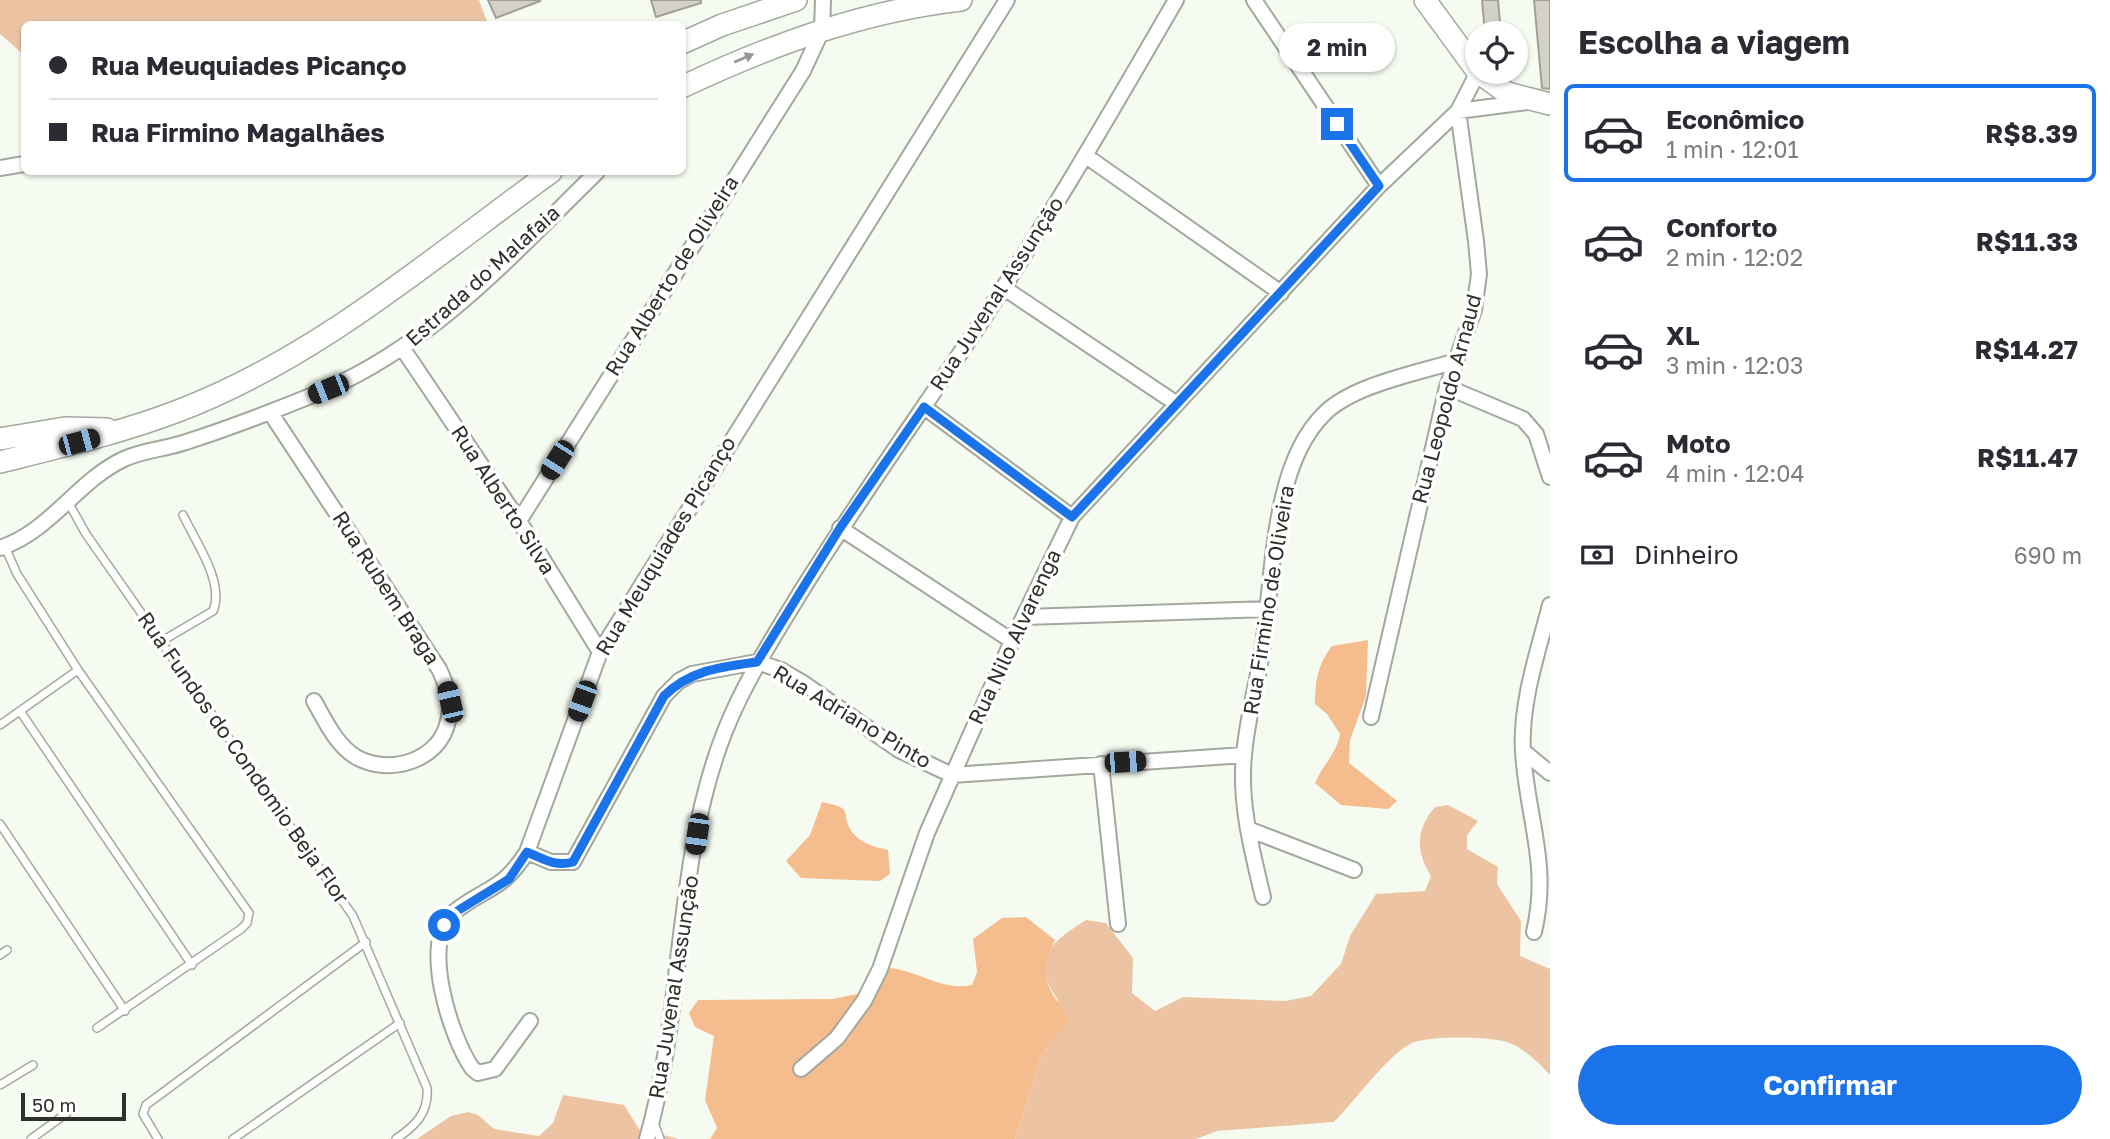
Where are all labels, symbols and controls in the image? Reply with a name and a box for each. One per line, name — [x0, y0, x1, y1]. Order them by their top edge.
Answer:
map controls — [1465, 21, 1528, 84]
button: locate — [1465, 21, 1528, 84]
callout: 2 min — [1279, 23, 1395, 72]
text: Escolha a viagem — [1578, 23, 1850, 61]
text: 2 min — [1307, 33, 1367, 61]
text: Rua Meuquiades Picanço — [91, 50, 407, 81]
one-way arrow — [734, 52, 755, 63]
icon: car — [1582, 102, 1645, 165]
text: Econômico — [1666, 104, 1804, 135]
route end — [1321, 108, 1353, 140]
text: Rua Firmino Magalhães — [91, 117, 385, 148]
text: R$8.39 — [1985, 118, 2078, 149]
text: 1 min · 12:01 — [1666, 135, 1799, 163]
street label: Rua Alberto de Oliveira — [599, 171, 743, 380]
street label: Rua Juvenal Assunção — [924, 192, 1069, 395]
street label: Estrada do Malafaia — [400, 199, 565, 351]
icon: car — [1582, 210, 1645, 273]
text: Conforto — [1666, 212, 1777, 243]
text: R$11.33 — [1976, 226, 2078, 257]
text: 2 min · 12:02 — [1666, 243, 1803, 271]
street label: Rua Leopoldo Arnaud — [1406, 291, 1487, 506]
icon: car — [1582, 318, 1645, 381]
text: XL — [1666, 320, 1700, 351]
text: R$14.27 — [1975, 334, 2078, 365]
text: 3 min · 12:03 — [1666, 351, 1803, 379]
car — [305, 371, 352, 407]
street label: Rua Alberto Silva — [446, 420, 562, 579]
car — [56, 426, 103, 458]
icon: car — [1582, 426, 1645, 489]
text: Moto — [1666, 428, 1731, 459]
street label: Rua Meuquiades Picanço — [589, 431, 741, 660]
car — [537, 437, 578, 483]
text: R$11.47 — [1977, 442, 2078, 473]
text: 4 min · 12:04 — [1666, 459, 1805, 487]
street label: Rua Firmino de Oliveira — [1237, 483, 1299, 717]
street label: Rua Rubem Braga — [327, 506, 446, 669]
icon: cash — [1578, 536, 1616, 574]
text: Dinheiro — [1634, 539, 1739, 570]
text: 690 m — [2014, 541, 2082, 569]
street label: Rua Nilo Alvarenga — [962, 545, 1066, 728]
street label: Rua Fundos do Condomio Beja Flor — [133, 606, 355, 908]
street label: Rua Adriano Pinto — [769, 659, 936, 774]
car — [565, 678, 600, 724]
car — [436, 679, 465, 725]
car — [1104, 750, 1147, 774]
car — [684, 812, 711, 856]
street label: Rua Juvenal Assunção — [642, 873, 704, 1101]
route start — [428, 909, 460, 941]
button: Confirmar — [1578, 1045, 2082, 1125]
scale bar — [21, 1090, 126, 1122]
text: 50 m — [32, 1093, 76, 1116]

